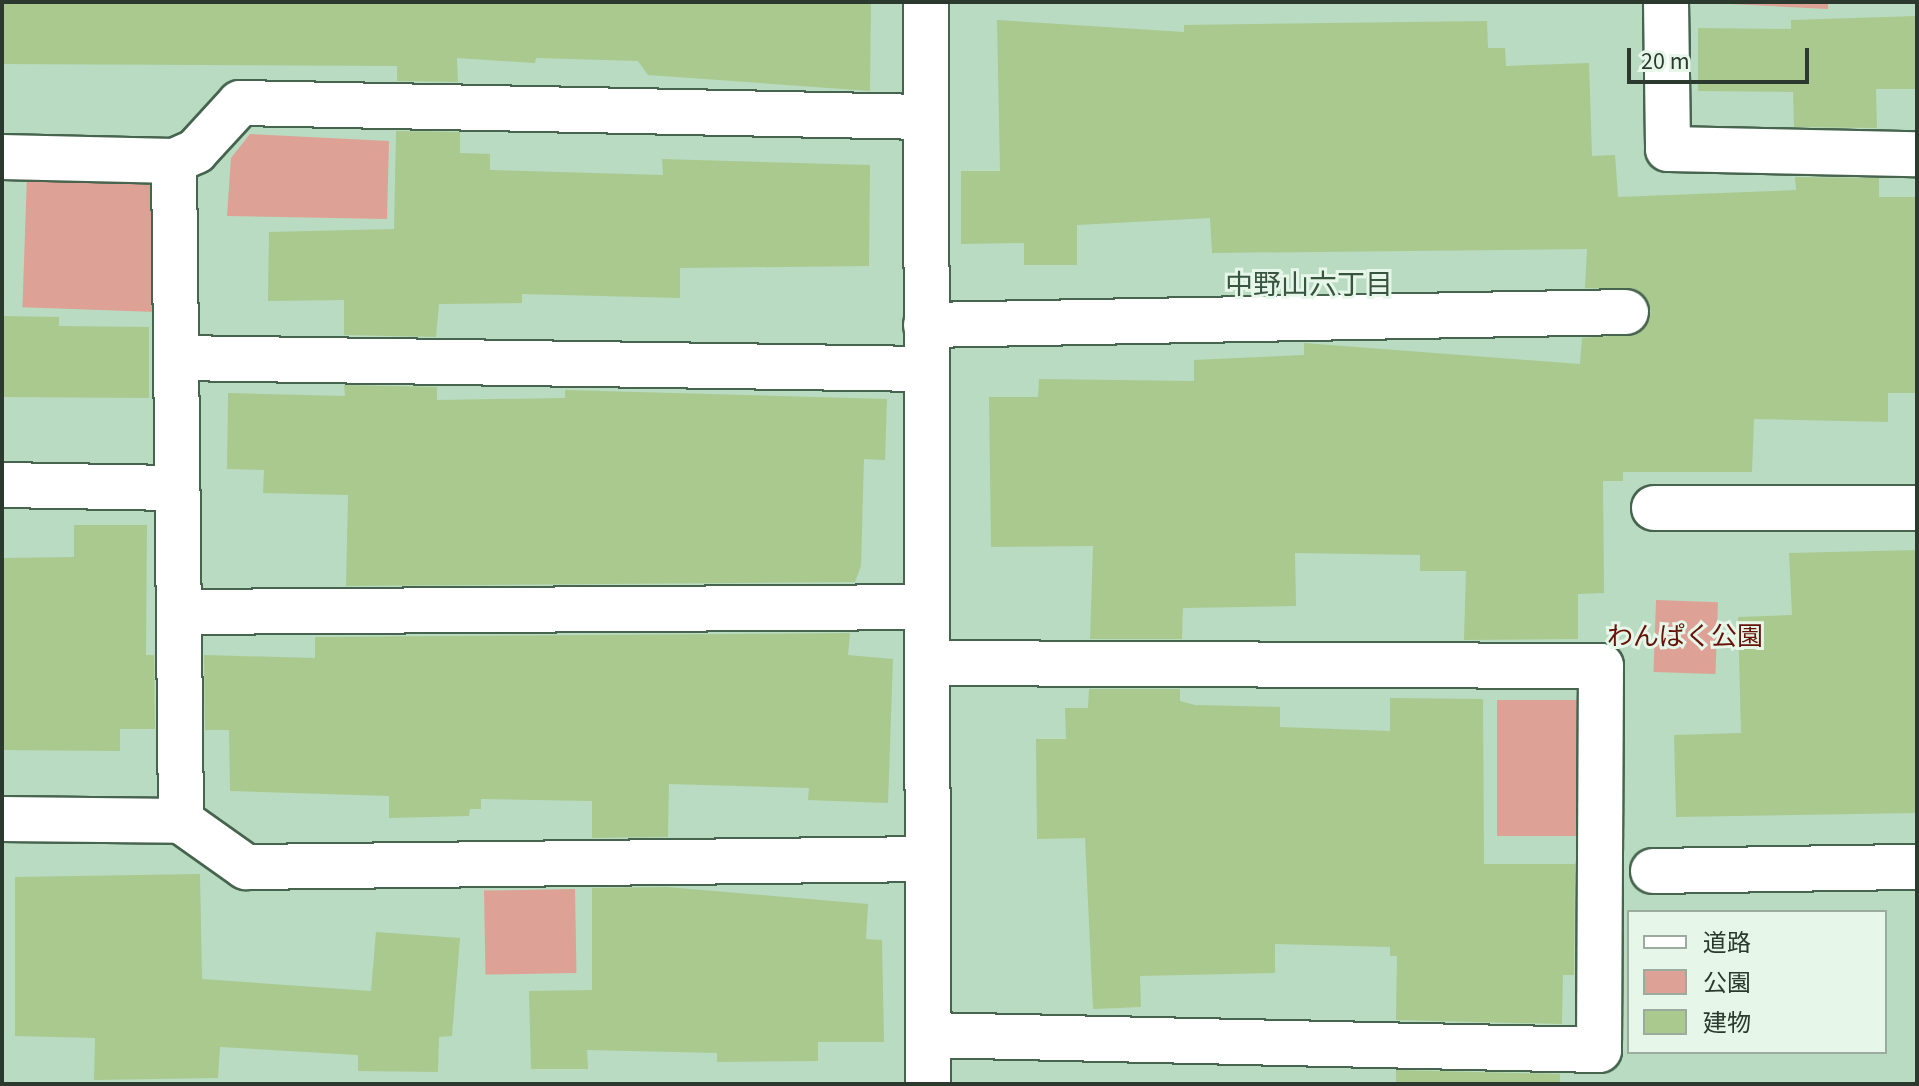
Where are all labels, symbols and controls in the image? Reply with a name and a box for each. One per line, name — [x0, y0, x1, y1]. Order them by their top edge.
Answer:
scale bar — [1631, 32, 1813, 82]
text: 20 m — [1641, 44, 1690, 79]
district label: 中野山六丁目 — [1225, 268, 1393, 302]
park label: わんぱく公園 — [1607, 621, 1763, 653]
legend — [1627, 910, 1887, 1054]
text: 道路 — [1703, 926, 1751, 961]
text: 公園 — [1703, 966, 1751, 1001]
text: 建物 — [1703, 1006, 1751, 1041]

